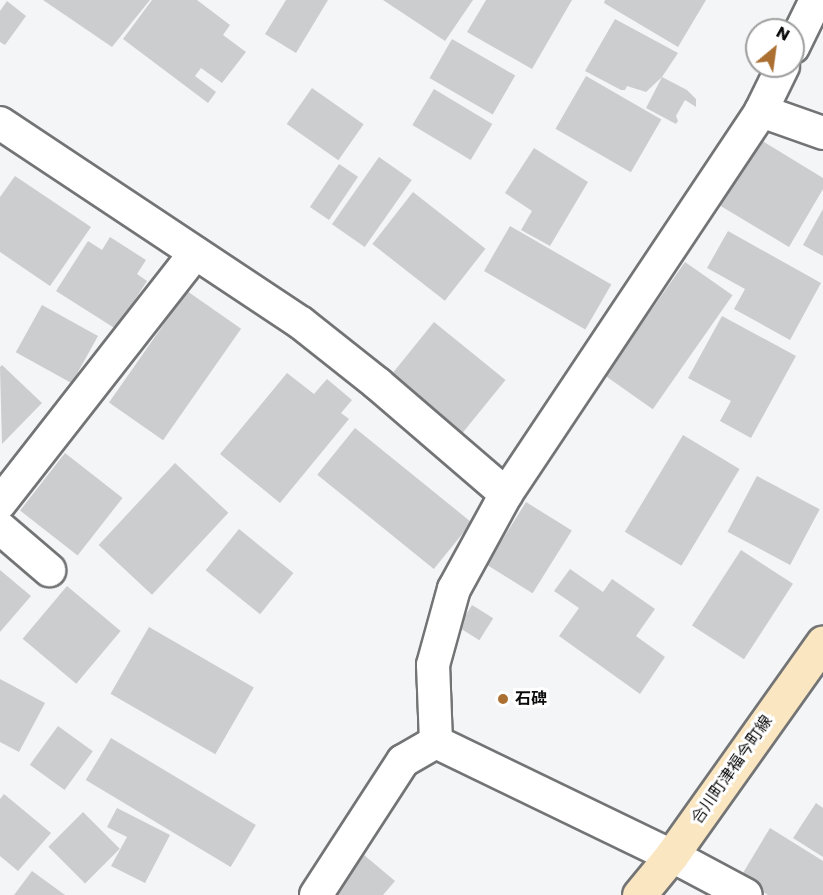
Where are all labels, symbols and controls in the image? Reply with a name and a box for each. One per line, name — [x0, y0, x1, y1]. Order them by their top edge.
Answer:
north arrow — [745, 18, 805, 78]
text: N — [772, 21, 794, 47]
place label: 石碑 — [515, 689, 547, 709]
marker: 石碑 — [496, 692, 510, 706]
street label: 合川町津福今町線 — [687, 712, 777, 828]

